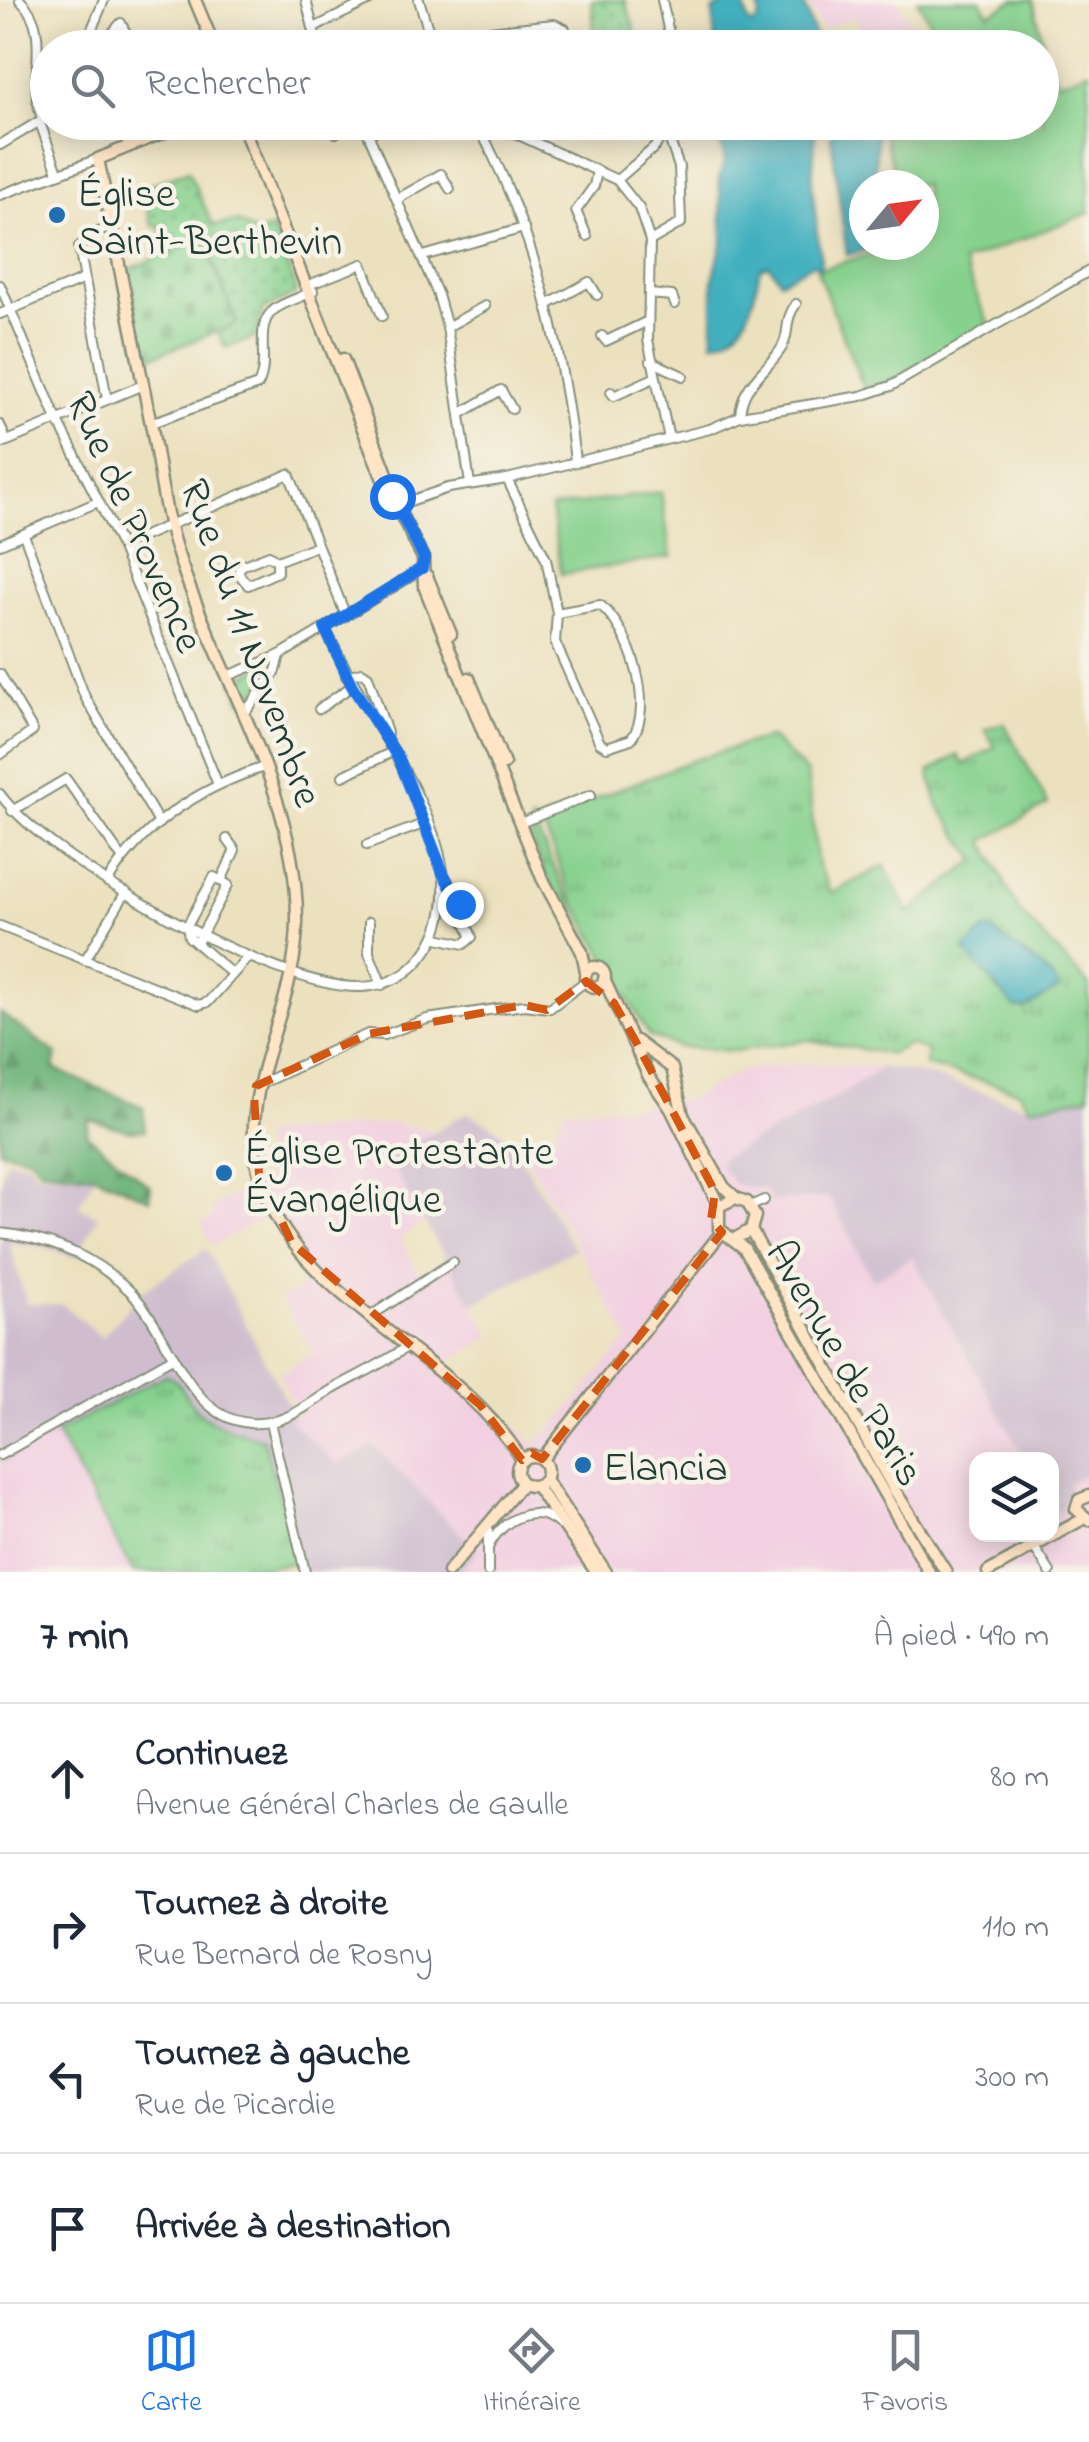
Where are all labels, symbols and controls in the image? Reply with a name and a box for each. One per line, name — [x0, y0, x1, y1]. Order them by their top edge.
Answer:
search box — [30, 30, 1059, 140]
text: Rechercher — [145, 57, 311, 113]
icon: search — [65, 58, 120, 113]
place label: Église Saint-Berthevin — [77, 165, 342, 274]
north arrow — [849, 170, 939, 260]
marker: Église Saint-Berthevin — [46, 204, 68, 226]
street label: Rue de Provence — [48, 382, 218, 664]
street label: Rue du 11 Novembre — [161, 471, 336, 816]
route start — [370, 474, 416, 520]
route end — [438, 882, 484, 928]
place label: Église Protestante Évangélique — [244, 1123, 554, 1232]
marker: Église Protestante Évangélique — [213, 1162, 235, 1184]
street label: Avenue de Paris — [748, 1230, 938, 1499]
place label: Elancia — [603, 1439, 728, 1500]
map controls — [969, 1452, 1059, 1542]
button: layers — [969, 1452, 1059, 1542]
marker: Elancia — [572, 1454, 594, 1476]
text: 7 min — [40, 1607, 129, 1668]
text: À pied · 490 m — [874, 1614, 1049, 1661]
text: Continuez — [135, 1727, 287, 1783]
icon: ahead — [40, 1751, 95, 1806]
text: 80 m — [990, 1755, 1049, 1802]
text: Avenue Général Charles de Gaulle — [135, 1783, 569, 1830]
text: Tournez à droite — [135, 1877, 388, 1933]
icon: right — [40, 1901, 95, 1956]
text: 110 m — [982, 1905, 1049, 1952]
text: Rue Bernard de Rosny — [135, 1933, 433, 1980]
text: Tournez à gauche — [135, 2027, 410, 2083]
icon: left — [40, 2051, 95, 2106]
text: 300 m — [975, 2055, 1049, 2102]
text: Rue de Picardie — [135, 2083, 335, 2130]
text: Arrivée à destination — [135, 2200, 450, 2256]
icon: arrive — [40, 2201, 95, 2256]
tab: Carte — [141, 2323, 202, 2424]
tab: Itinéraire — [483, 2323, 580, 2424]
tab: Favoris — [862, 2323, 948, 2424]

